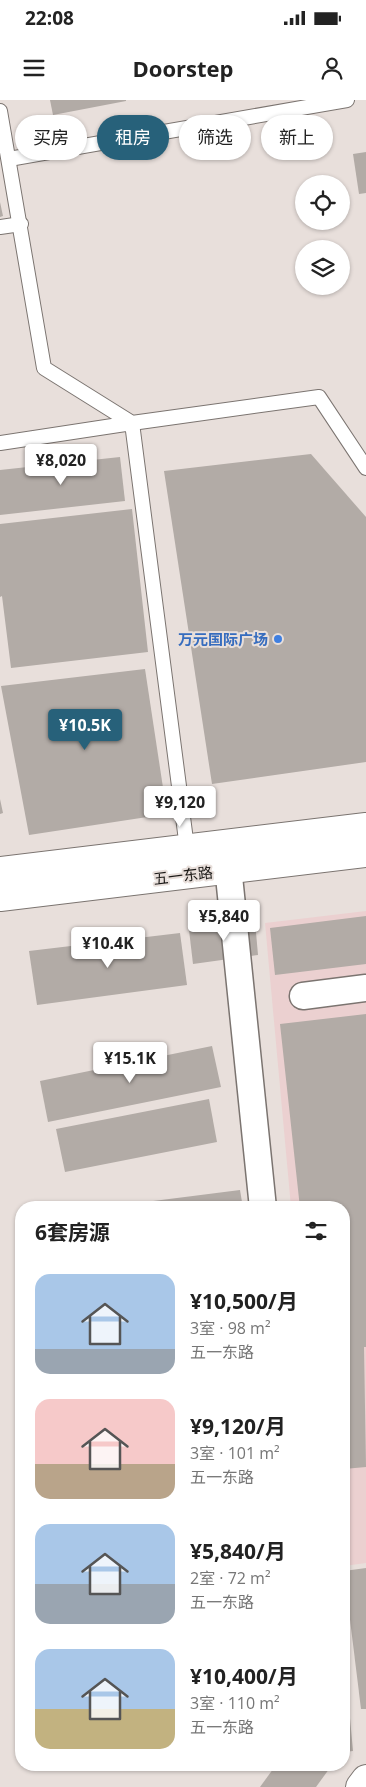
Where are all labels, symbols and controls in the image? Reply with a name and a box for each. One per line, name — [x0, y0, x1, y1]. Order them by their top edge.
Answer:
text: 22:08 — [25, 5, 74, 31]
text: Doorstep — [133, 53, 233, 83]
icon: menu — [20, 54, 48, 82]
icon: person — [318, 54, 346, 82]
chip: 买房 — [15, 115, 87, 160]
chip: 租房 — [97, 115, 169, 160]
chip: 筛选 — [179, 115, 251, 160]
chip: 新上 — [261, 115, 333, 160]
map controls — [295, 175, 350, 295]
button: locate — [295, 175, 350, 230]
button: layers — [295, 240, 350, 295]
pin: ¥8,020 — [20, 444, 102, 486]
text: ¥8,020 — [36, 449, 86, 471]
place label: 万元国际广场 — [178, 629, 268, 649]
marker: 万元国际广场 — [272, 633, 284, 645]
pin: ¥10.5K — [44, 708, 126, 751]
text: ¥10.5K — [59, 714, 111, 736]
pin: ¥9,120 — [139, 786, 221, 828]
text: ¥9,120 — [155, 791, 205, 813]
street label: 五一东路 — [152, 861, 214, 889]
pin: ¥5,840 — [183, 900, 265, 942]
text: ¥5,840 — [199, 905, 249, 927]
pin: ¥10.4K — [67, 926, 149, 969]
text: ¥10.4K — [82, 932, 134, 954]
pin: ¥15.1K — [89, 1042, 171, 1084]
text: ¥15.1K — [104, 1047, 156, 1069]
icon: filters — [302, 1217, 330, 1245]
text: 6套房源 — [35, 1218, 110, 1246]
text: ¥10,500/月 — [190, 1287, 298, 1315]
icon: home — [75, 1294, 135, 1354]
text: 3室 · 98 m² — [190, 1317, 271, 1339]
text: 五一东路 — [190, 1341, 254, 1363]
text: ¥9,120/月 — [190, 1412, 286, 1440]
icon: home — [75, 1419, 135, 1479]
text: 3室 · 101 m² — [190, 1442, 280, 1464]
text: 五一东路 — [190, 1466, 254, 1488]
text: ¥5,840/月 — [190, 1537, 286, 1565]
icon: home — [75, 1544, 135, 1604]
text: 2室 · 72 m² — [190, 1567, 271, 1589]
text: 五一东路 — [190, 1591, 254, 1613]
text: ¥10,400/月 — [190, 1662, 298, 1690]
icon: home — [75, 1669, 135, 1729]
text: 3室 · 110 m² — [190, 1692, 280, 1714]
text: 五一东路 — [190, 1716, 254, 1738]

